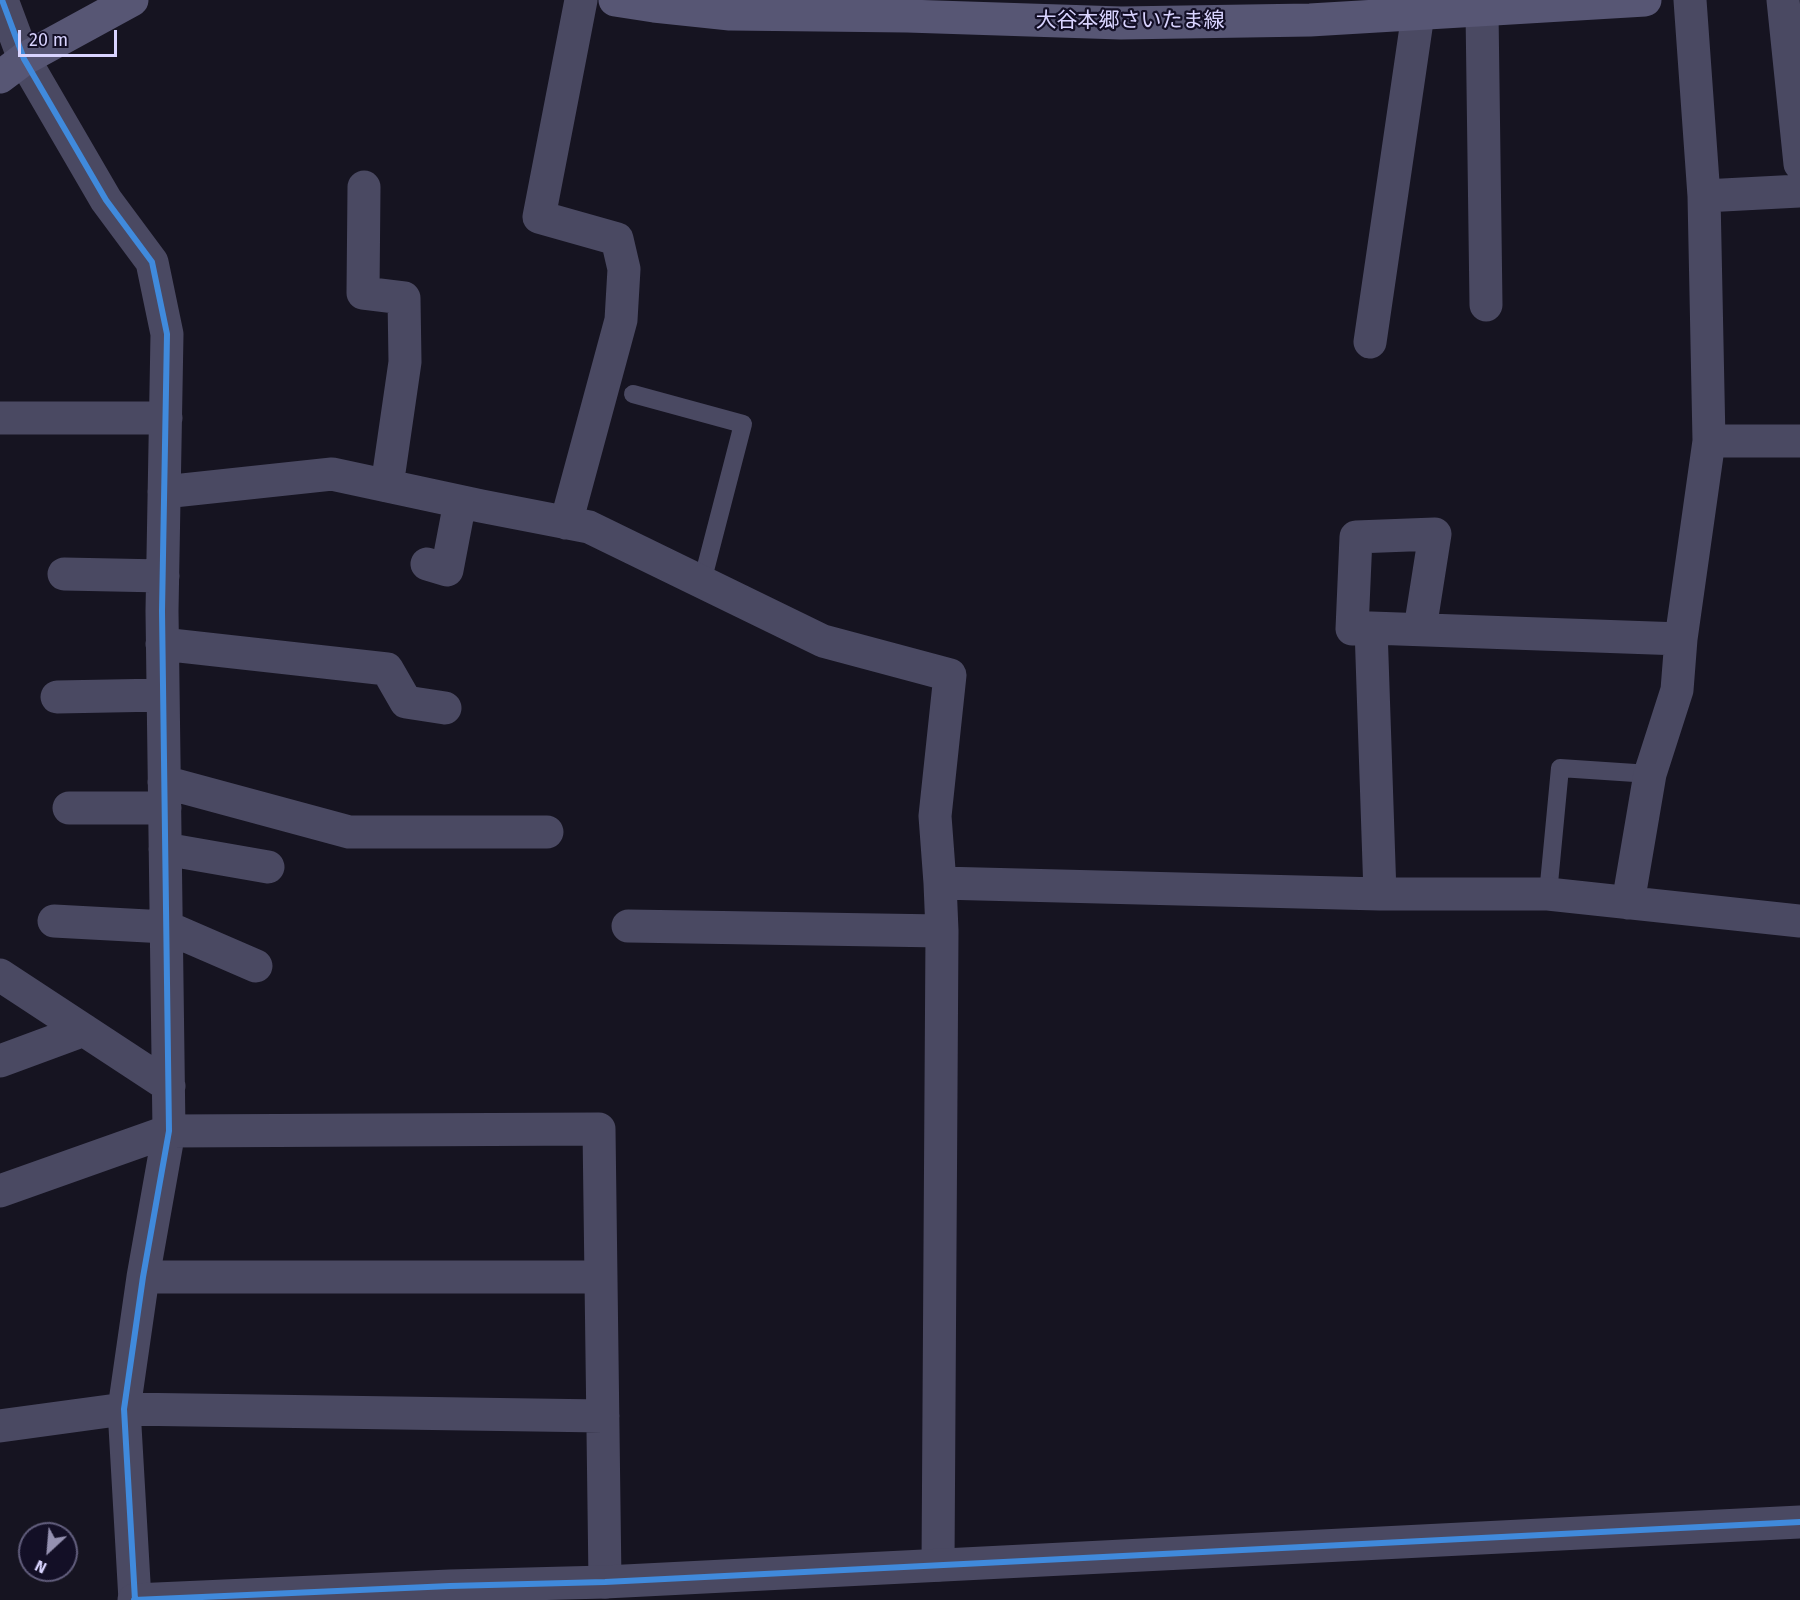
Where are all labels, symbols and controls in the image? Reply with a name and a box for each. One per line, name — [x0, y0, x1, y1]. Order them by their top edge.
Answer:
street label: 大谷本郷さいたま線 — [1036, 8, 1224, 34]
scale bar — [21, 18, 120, 56]
text: 20 m — [29, 29, 68, 51]
north arrow — [18, 1522, 78, 1582]
text: N — [32, 1556, 50, 1578]

